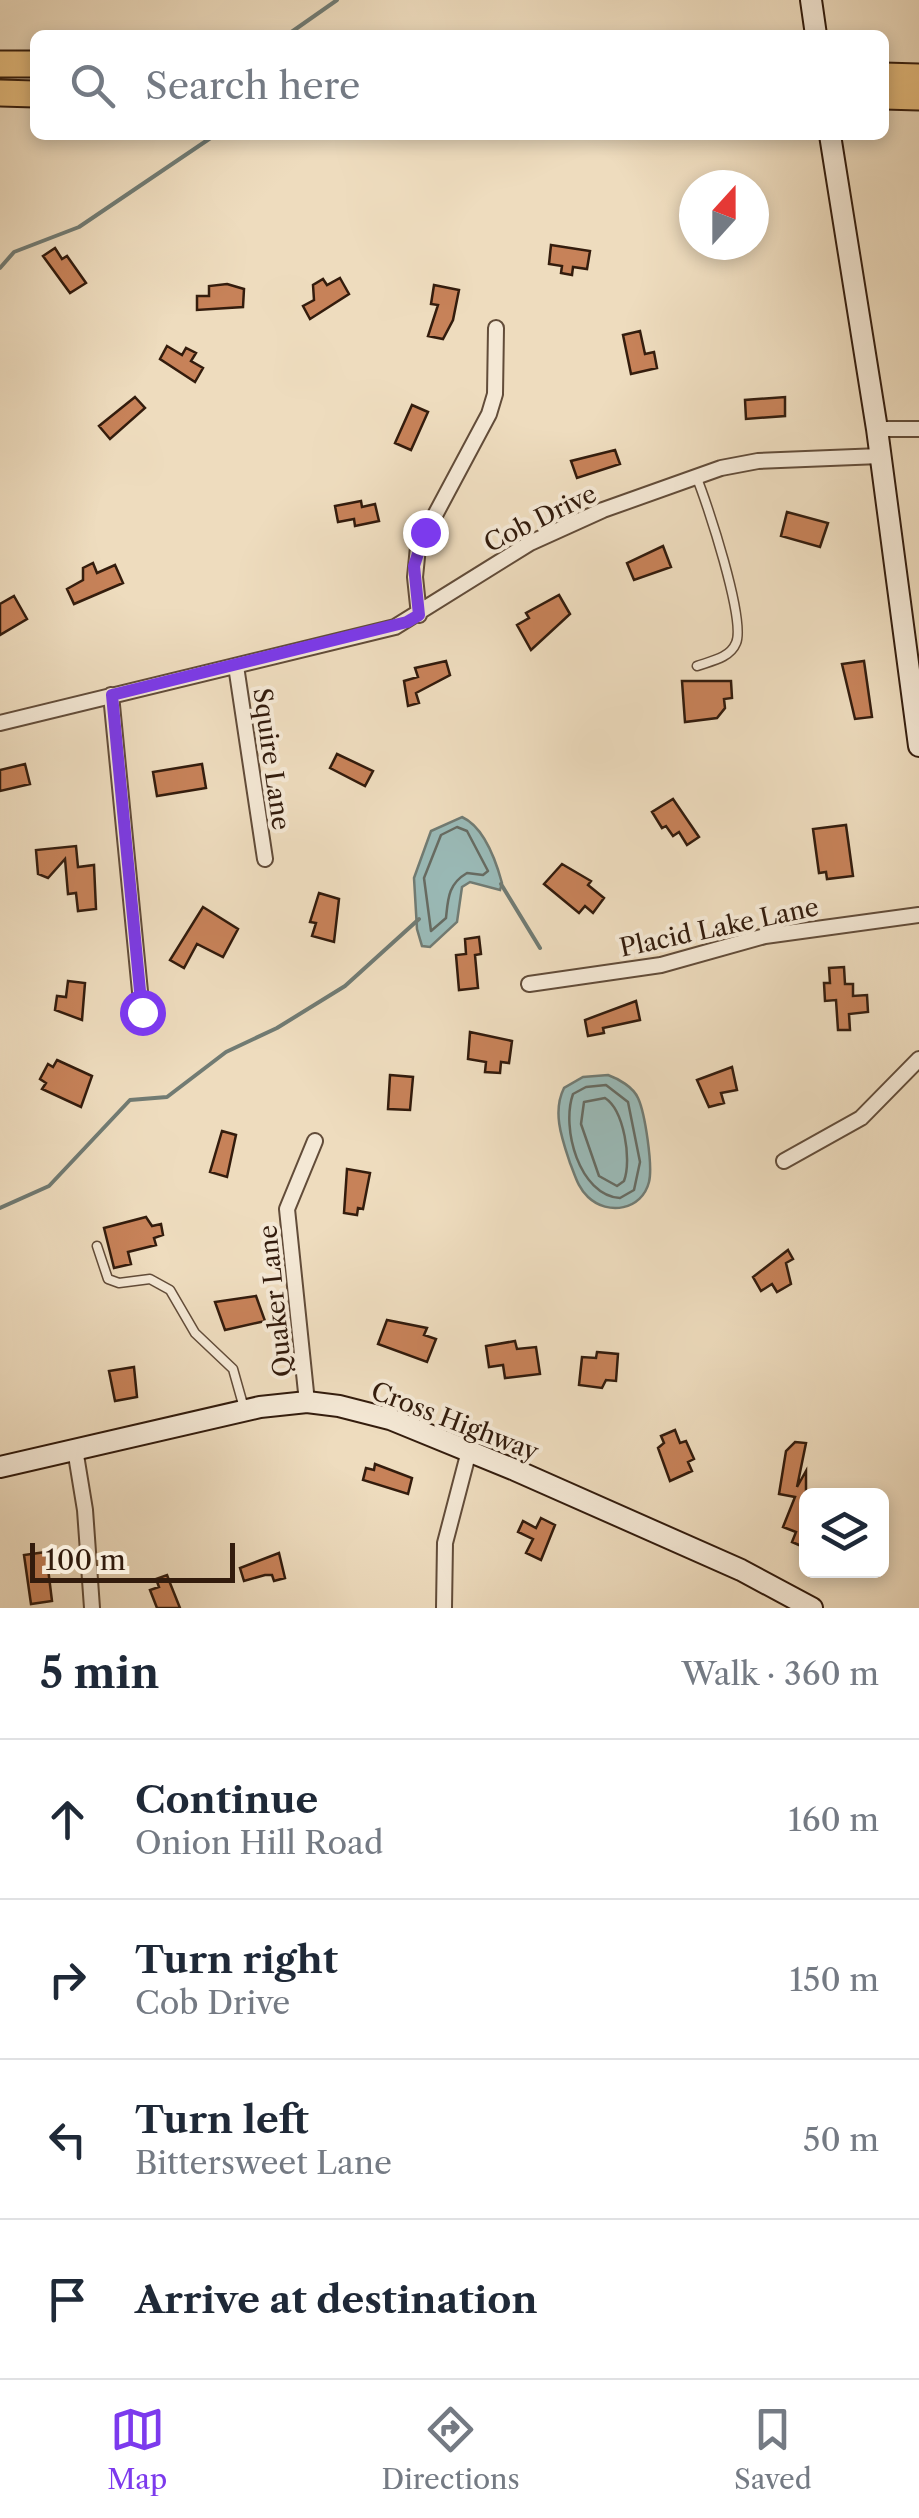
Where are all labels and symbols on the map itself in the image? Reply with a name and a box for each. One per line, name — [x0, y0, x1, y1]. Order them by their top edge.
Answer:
north arrow — [679, 170, 769, 260]
street label: Cob Drive — [479, 478, 602, 559]
route end — [403, 510, 449, 556]
street label: Squire Lane — [246, 686, 297, 832]
street label: Placid Lake Lane — [617, 891, 821, 964]
route start — [120, 990, 166, 1036]
street label: Quaker Lane — [252, 1223, 299, 1379]
street label: Cross Highway — [367, 1375, 544, 1468]
scale bar — [30, 1538, 235, 1582]

